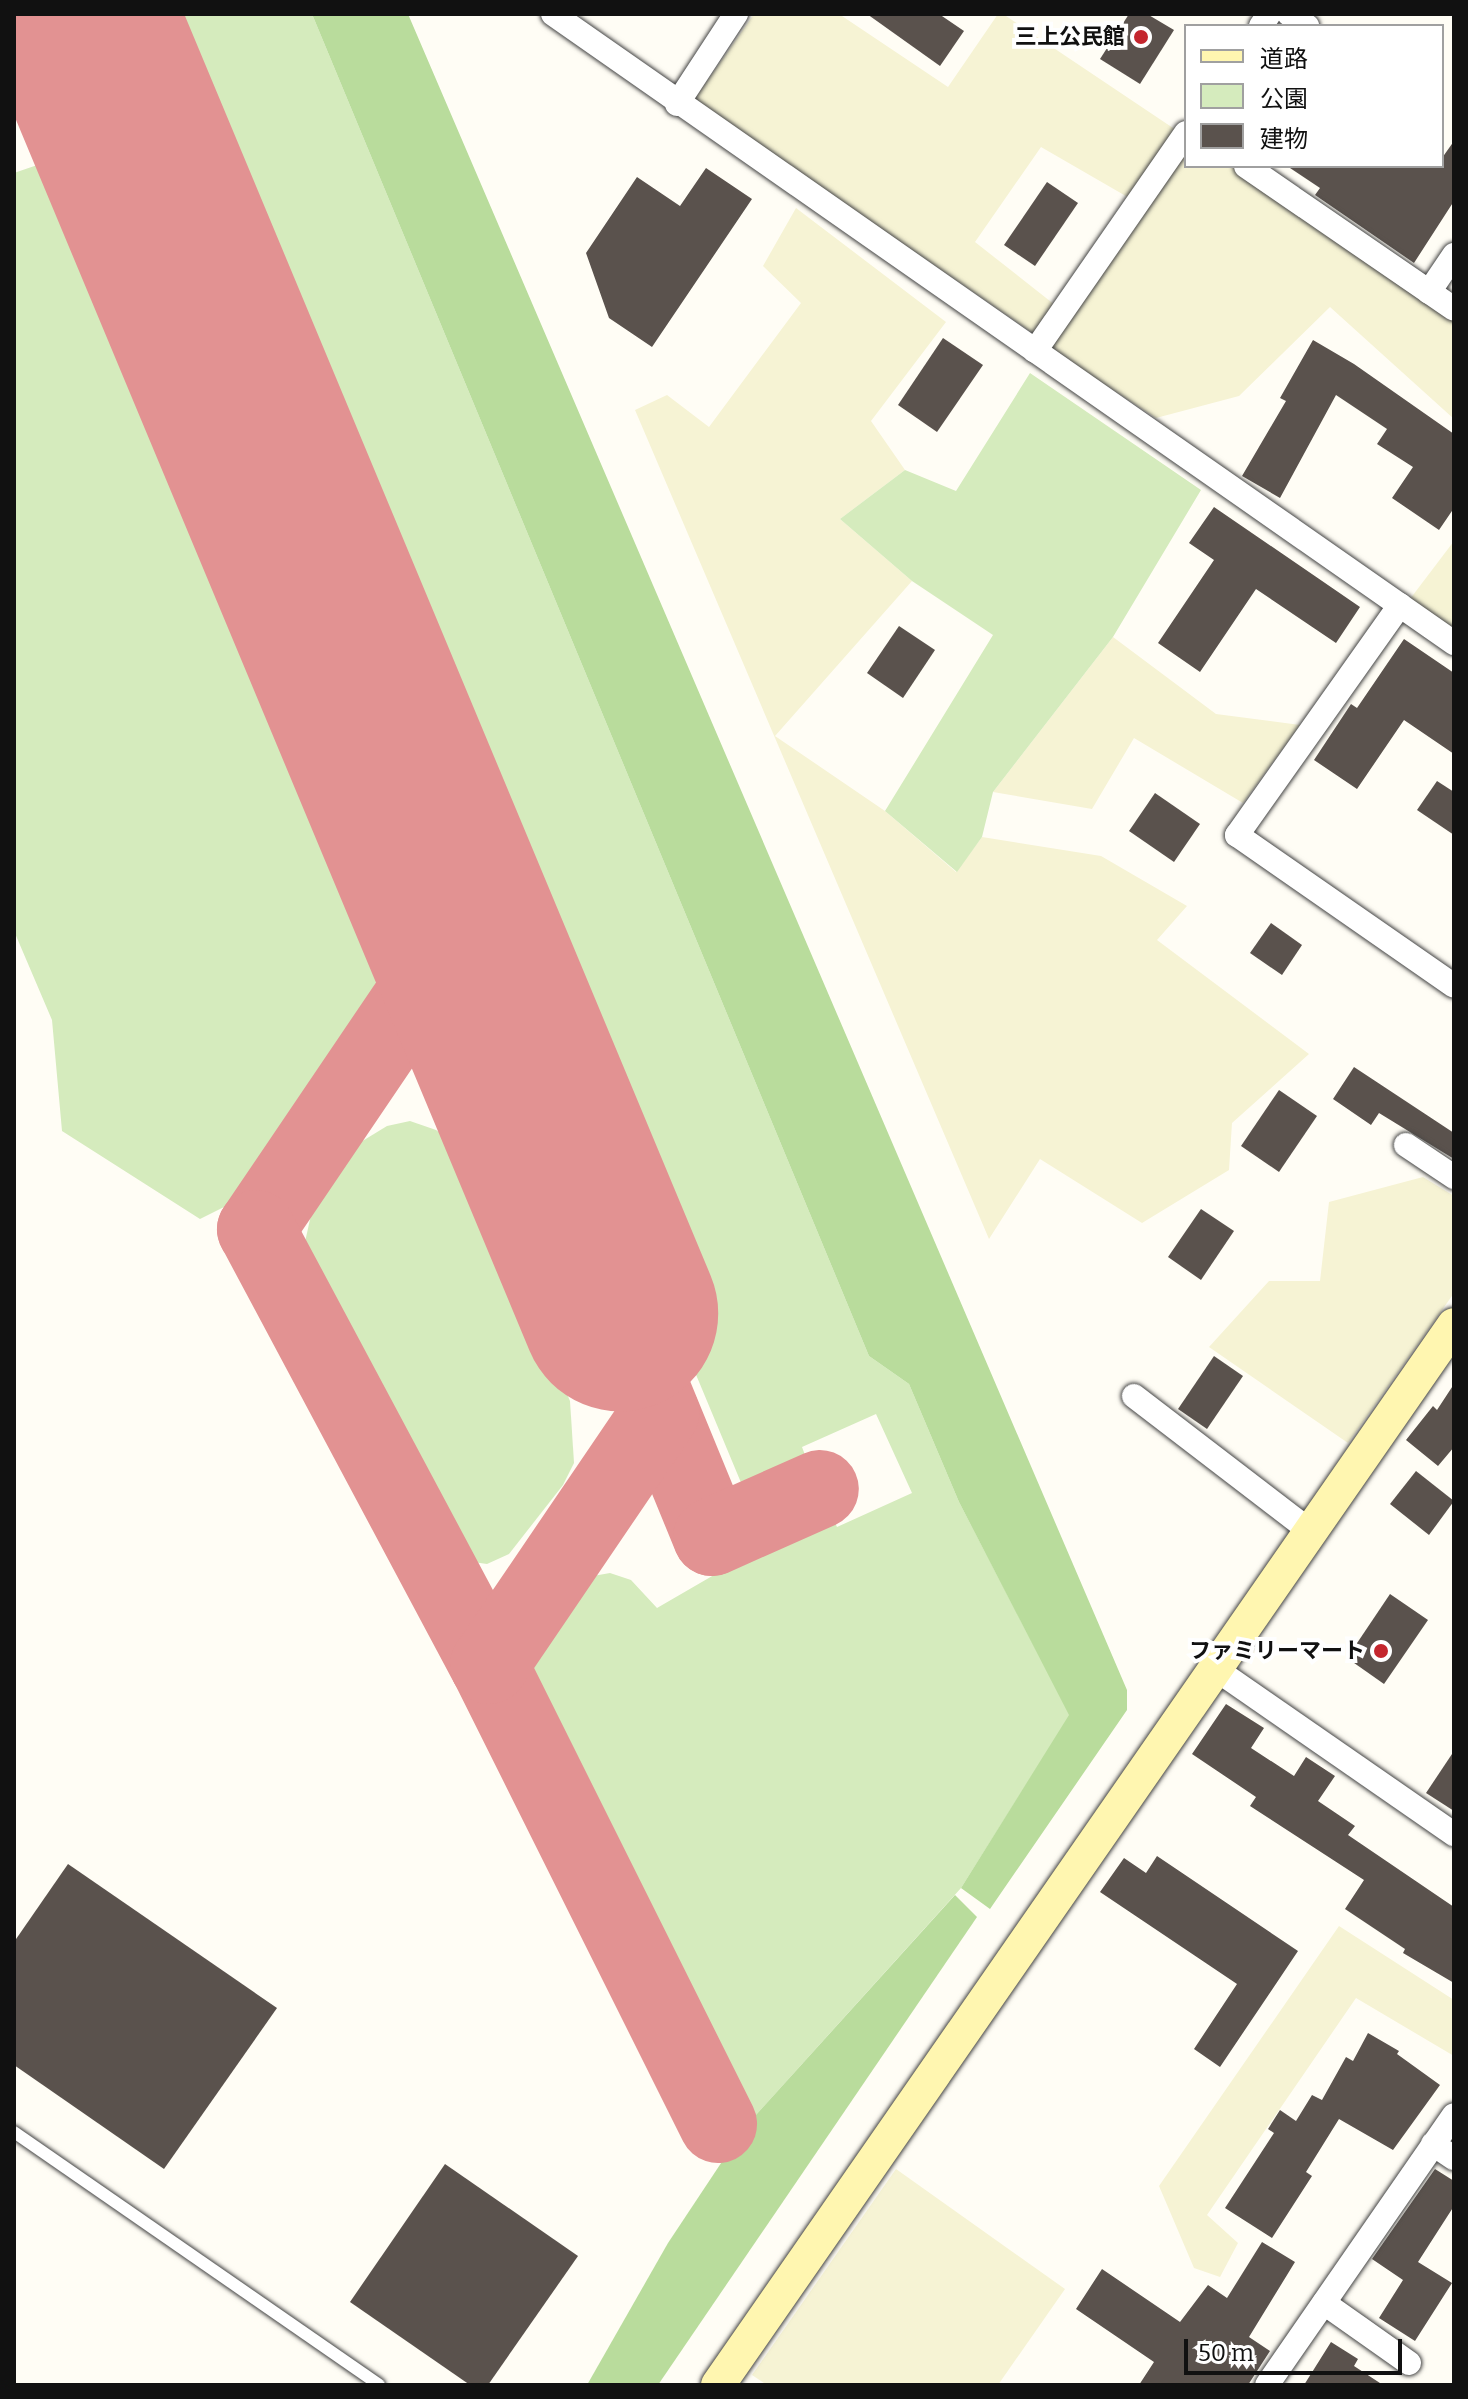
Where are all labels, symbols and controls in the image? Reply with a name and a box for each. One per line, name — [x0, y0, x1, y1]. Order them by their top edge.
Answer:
place label: 三上公民館 — [1015, 24, 1125, 50]
legend — [1184, 24, 1444, 168]
marker: 三上公民館 — [1132, 28, 1150, 46]
text: 道路 — [1260, 45, 1308, 73]
text: 公園 — [1260, 85, 1308, 113]
text: 建物 — [1260, 125, 1308, 153]
place label: ファミリーマート — [1189, 1638, 1365, 1664]
marker: ファミリーマート — [1372, 1642, 1390, 1660]
scale bar — [1188, 2323, 1406, 2373]
text: 50 m — [1198, 2339, 1254, 2367]

